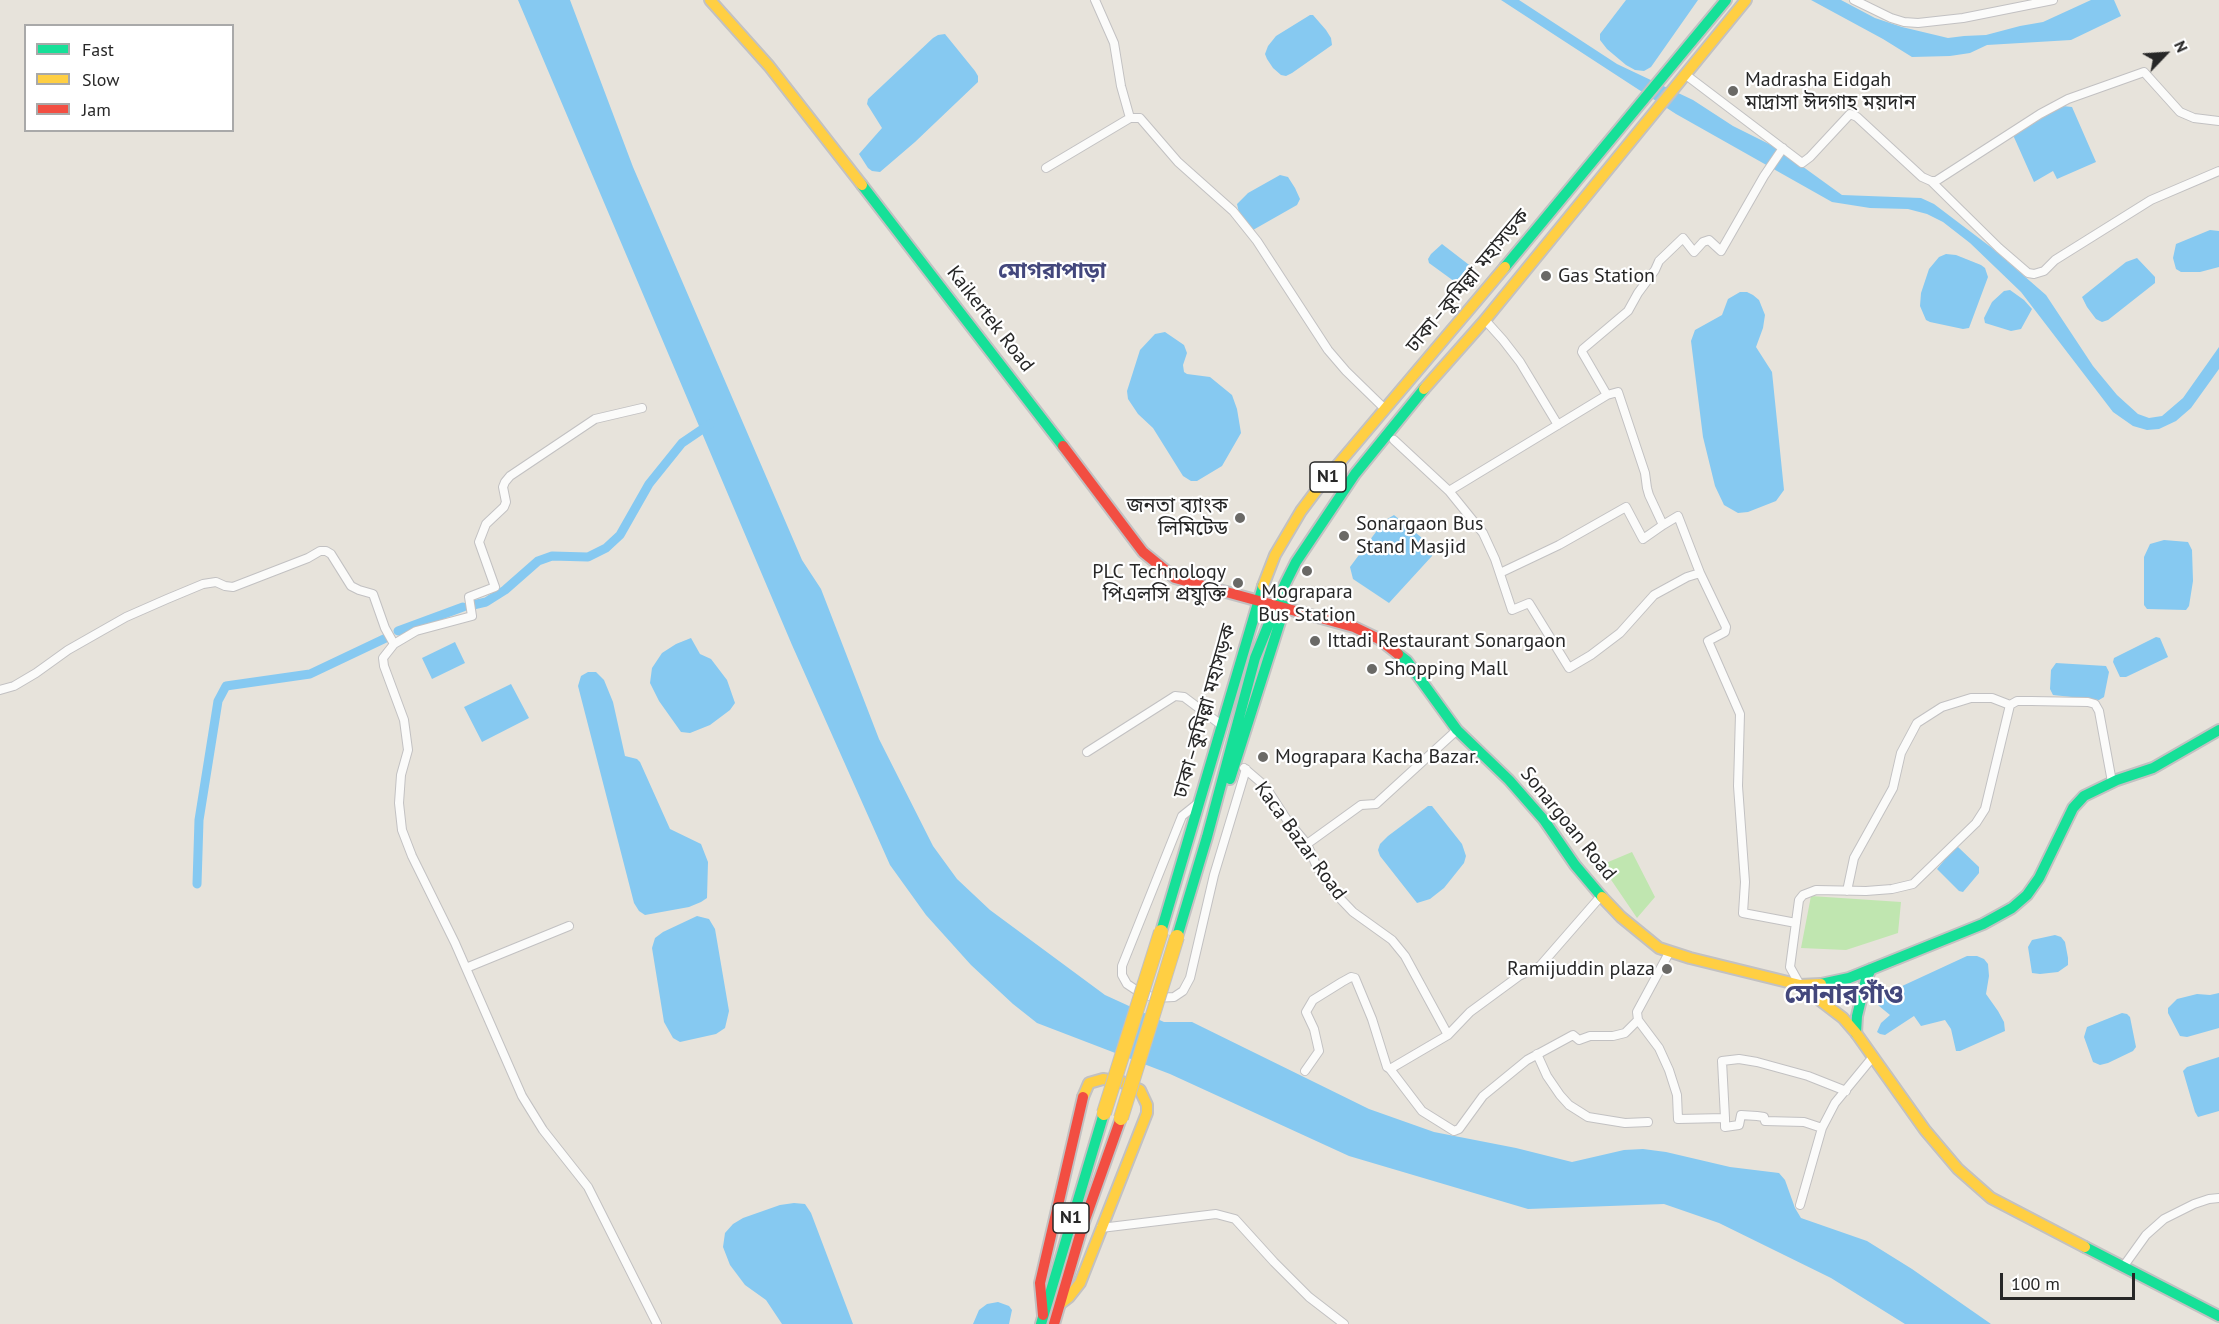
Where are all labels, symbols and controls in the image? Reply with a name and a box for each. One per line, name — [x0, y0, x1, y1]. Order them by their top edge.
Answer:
legend — [24, 24, 234, 132]
north arrow — [2135, 24, 2195, 84]
text: N — [2170, 37, 2193, 55]
text: Fast — [82, 38, 114, 61]
text: Slow — [82, 68, 120, 91]
place label: Madrasha Eidgah মাদ্রাসা ঈদগাহ ময়দান — [1745, 68, 1916, 115]
marker: Madrasha Eidgah মাদ্রাসা ঈদগাহ ময়দান — [1726, 84, 1740, 98]
text: Jam — [82, 98, 111, 121]
street label: ঢাকা–কুমিল্লা মহাসড়ক — [1401, 204, 1535, 358]
district label: মোগরাপাড়া — [998, 259, 1106, 285]
street label: Kaikertek Road — [941, 261, 1039, 377]
place label: Gas Station — [1558, 264, 1655, 288]
marker: Gas Station — [1539, 269, 1553, 283]
road number: N1 — [1310, 462, 1346, 492]
place label: জনতা ব্যাংক লিমিটেড — [1126, 494, 1228, 541]
marker: জনতা ব্যাংক লিমিটেড — [1233, 511, 1247, 525]
place label: Sonargaon Bus Stand Masjid — [1356, 512, 1484, 559]
marker: Sonargaon Bus Stand Masjid — [1337, 529, 1351, 543]
place label: PLC Technology পিএলসি প্রযুক্তি — [1092, 560, 1226, 607]
marker: Mograpara Bus Station — [1300, 564, 1314, 578]
marker: PLC Technology পিএলসি প্রযুক্তি — [1231, 576, 1245, 590]
place label: Mograpara Bus Station — [1258, 580, 1356, 627]
street label: ঢাকা–কুমিল্লা মহাসড়ক — [1169, 621, 1241, 801]
place label: Ittadi Restaurant Sonargaon — [1327, 629, 1566, 653]
marker: Ittadi Restaurant Sonargaon — [1308, 634, 1322, 648]
place label: Shopping Mall — [1384, 657, 1508, 681]
marker: Shopping Mall — [1365, 662, 1379, 676]
place label: Mograpara Kacha Bazar. — [1275, 745, 1479, 769]
marker: Mograpara Kacha Bazar. — [1256, 750, 1270, 764]
street label: Sonargoan Road — [1515, 762, 1621, 886]
street label: Kaca Bazar Road — [1249, 777, 1351, 905]
place label: Ramijuddin plaza — [1507, 957, 1655, 981]
marker: Ramijuddin plaza — [1660, 962, 1674, 976]
district label: সোনারগাঁও — [1785, 980, 1903, 1012]
road number: N1 — [1053, 1203, 1089, 1233]
scale bar — [2003, 1261, 2138, 1299]
text: 100 m — [2011, 1272, 2060, 1295]

